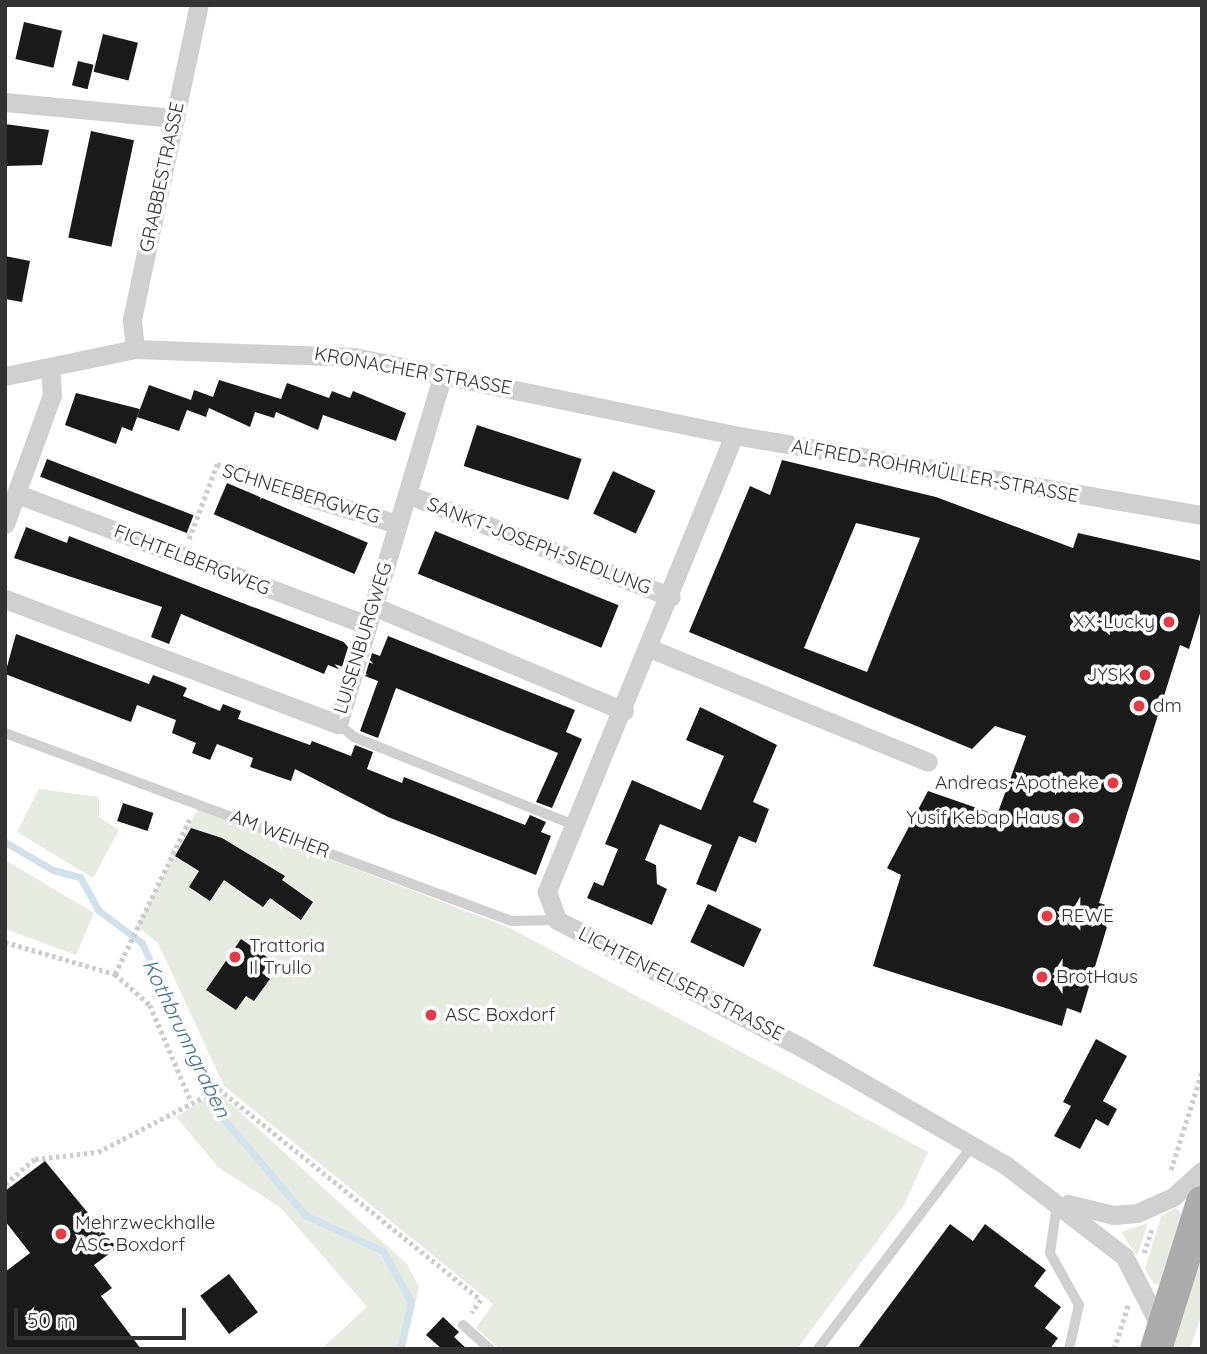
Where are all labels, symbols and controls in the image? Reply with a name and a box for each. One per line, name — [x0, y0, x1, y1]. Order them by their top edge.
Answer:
street label: GRABBESTRASSE — [135, 100, 189, 254]
street label: KRONACHER STRASSE — [313, 342, 513, 400]
street label: ALFRED-ROHRMÜLLER-STRASSE — [790, 435, 1080, 507]
street label: SCHNEEBERGWEG — [220, 459, 382, 529]
street label: SANKT-JOSEPH-SIEDLUNG — [424, 493, 654, 599]
street label: FICHTELBERGWEG — [111, 520, 273, 600]
street label: LUISENBURGWEG — [329, 560, 397, 716]
place label: XX-Lucky — [1073, 611, 1155, 633]
marker: XX-Lucky — [1161, 614, 1177, 630]
place label: JYSK — [1086, 664, 1131, 686]
marker: JYSK — [1137, 667, 1153, 683]
place label: dm — [1153, 695, 1182, 717]
marker: dm — [1131, 698, 1147, 714]
place label: Andreas-Apotheke — [935, 772, 1099, 794]
marker: Andreas-Apotheke — [1105, 775, 1121, 791]
street label: AM WEIHER — [227, 805, 333, 863]
place label: Yusif Kebap Haus — [906, 807, 1060, 829]
marker: Yusif Kebap Haus — [1066, 810, 1082, 826]
place label: REWE — [1061, 905, 1114, 927]
marker: REWE — [1039, 908, 1055, 924]
street label: LICHTENFELSER STRASSE — [575, 922, 787, 1046]
place label: Trattoria Il Trullo — [249, 935, 325, 979]
marker: Trattoria Il Trullo — [227, 949, 243, 965]
water label: Kothbrunngraben — [138, 955, 236, 1121]
place label: BrotHaus — [1056, 966, 1138, 988]
marker: BrotHaus — [1034, 969, 1050, 985]
place label: ASC Boxdorf — [445, 1004, 555, 1026]
marker: ASC Boxdorf — [423, 1007, 439, 1023]
place label: Mehrzweckhalle ASC Boxdorf — [75, 1212, 215, 1256]
marker: Mehrzweckhalle ASC Boxdorf — [53, 1226, 69, 1242]
scale bar — [18, 1294, 189, 1338]
text: 50 m — [27, 1307, 76, 1333]

